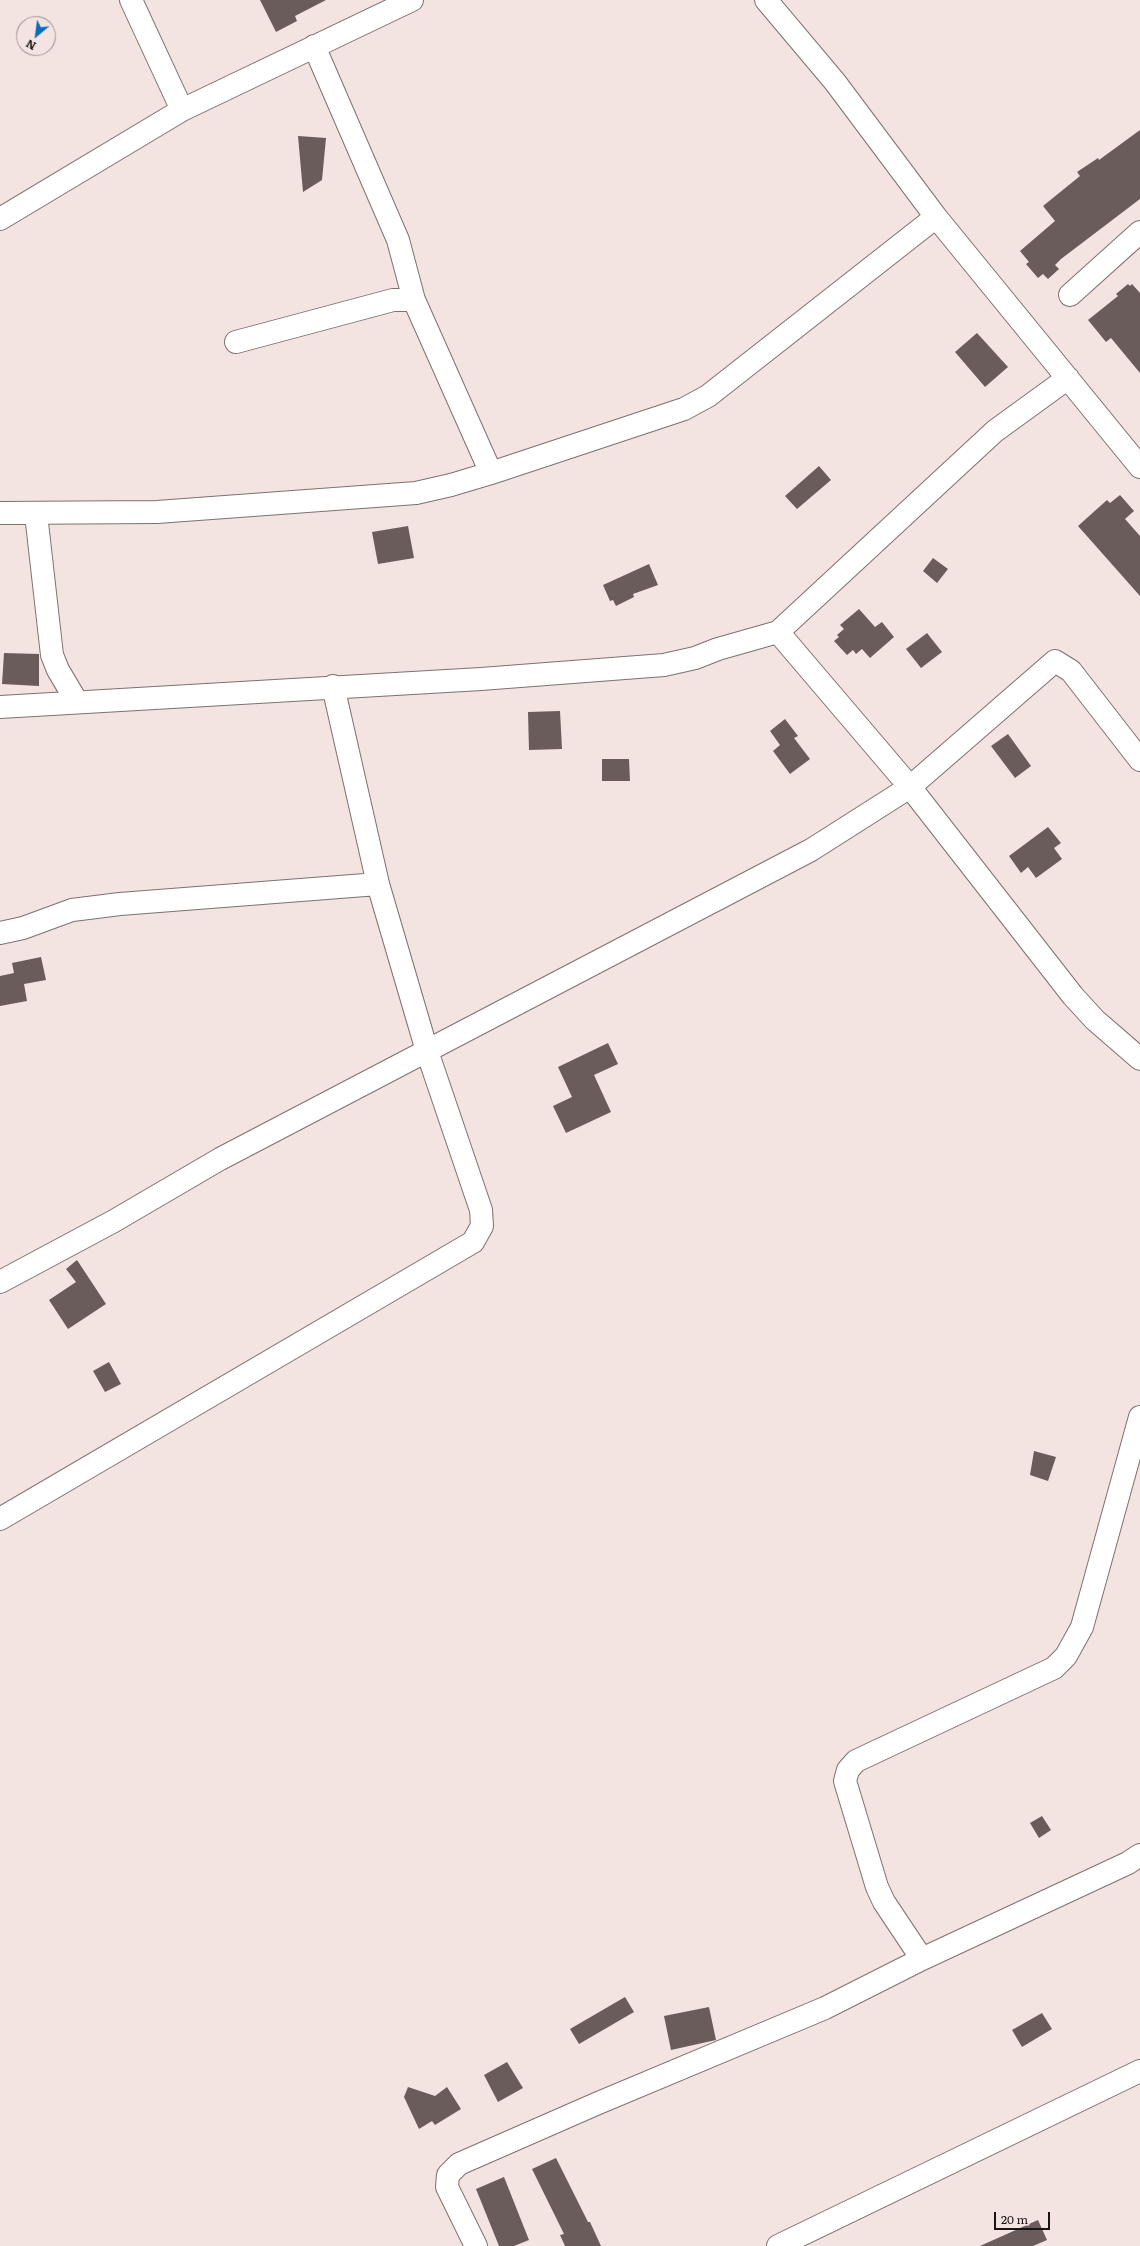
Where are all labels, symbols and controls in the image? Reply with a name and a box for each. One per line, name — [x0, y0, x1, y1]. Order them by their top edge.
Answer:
north arrow — [16, 16, 56, 56]
text: N — [23, 36, 39, 55]
scale bar — [996, 2204, 1052, 2230]
text: 20 m — [1001, 2210, 1028, 2228]

